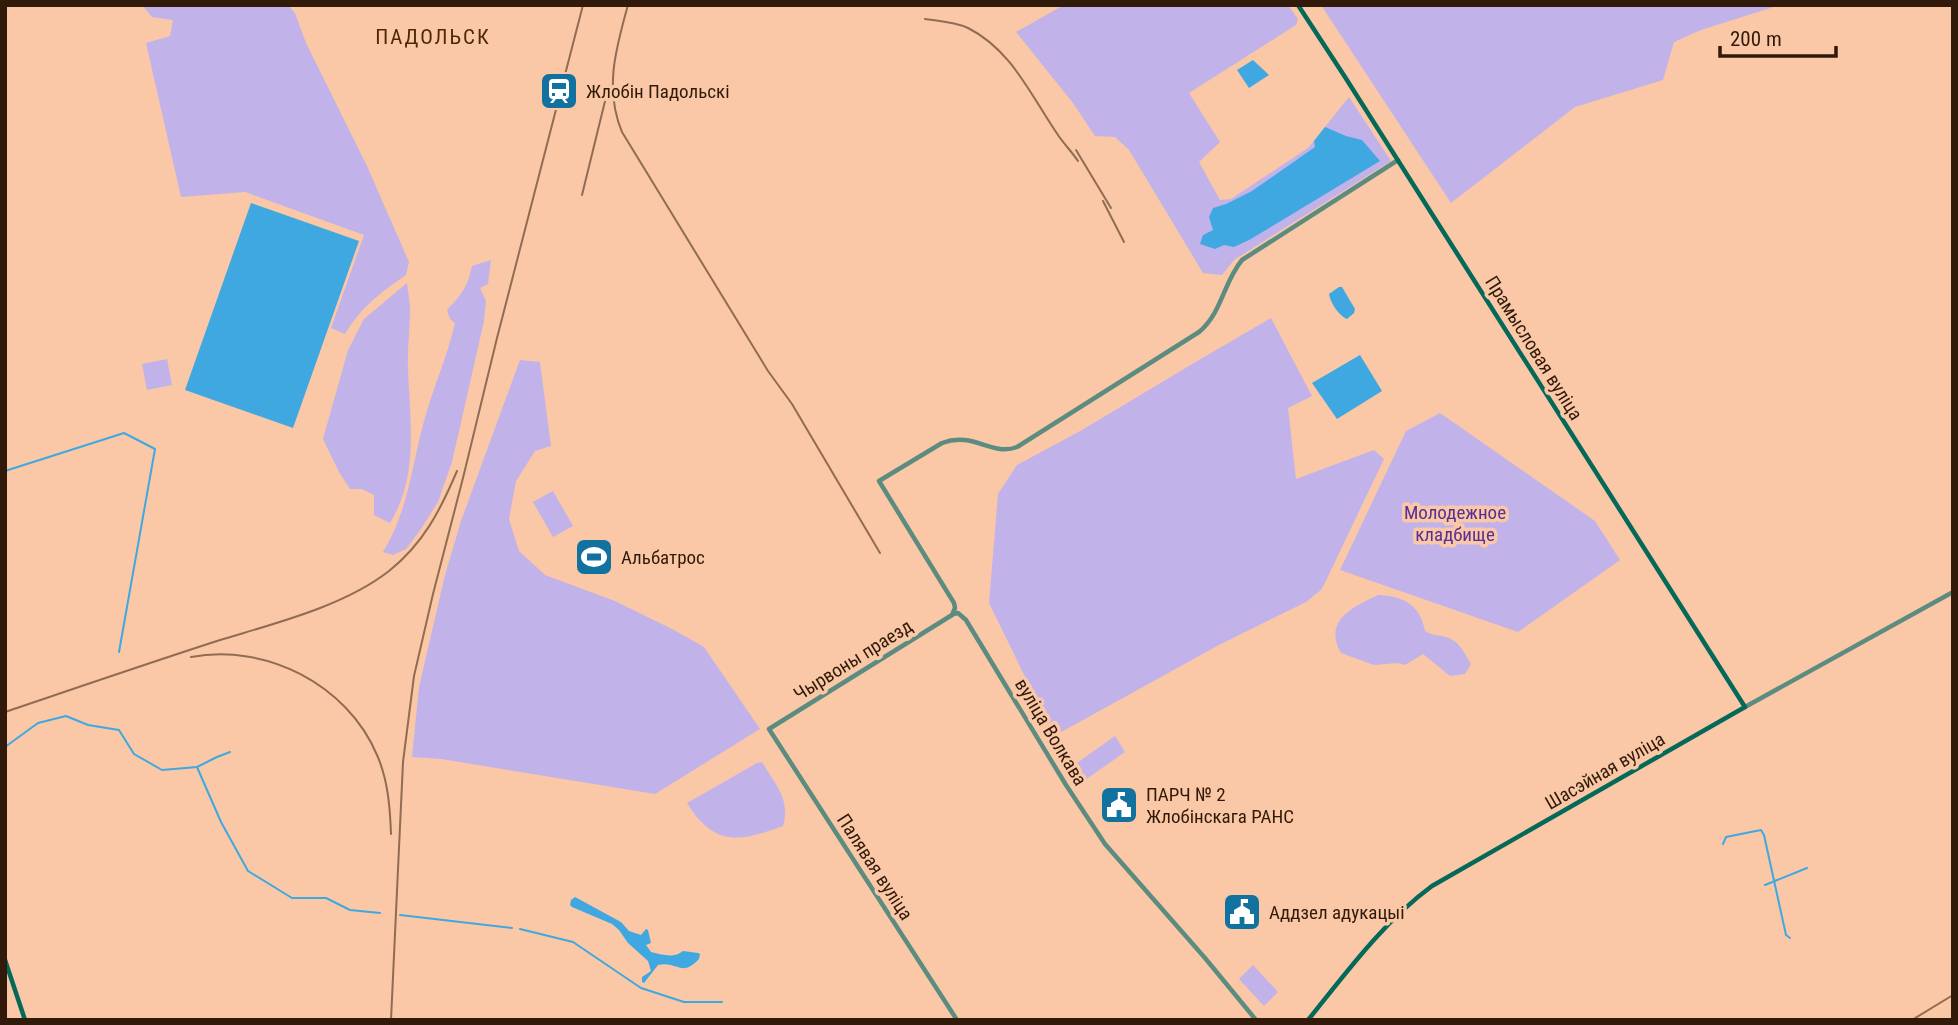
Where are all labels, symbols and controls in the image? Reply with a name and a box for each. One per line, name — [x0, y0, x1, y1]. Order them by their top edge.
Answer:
scale bar — [1720, 14, 1836, 58]
district label: ПАДОЛЬСК — [375, 25, 491, 49]
text: 200 m — [1730, 27, 1782, 51]
station icon: Жлобін Падольскі — [538, 70, 580, 112]
place label: Жлобін Падольскі — [586, 80, 730, 103]
street label: Прамысловая вуліца — [1480, 272, 1588, 424]
park label: Молодежное кладбище — [1404, 501, 1506, 546]
sports icon: Альбатрос — [573, 536, 615, 578]
place label: Альбатрос — [621, 546, 705, 569]
street label: Чырвоны праезд — [789, 614, 917, 706]
street label: вуліца Волкава — [1010, 674, 1092, 790]
street label: Шасэйная вуліца — [1541, 727, 1669, 815]
place label: ПАРЧ № 2 Жлобінскага РАНС — [1146, 783, 1294, 828]
public building icon: ПАРЧ № 2 Жлобінскага РАНС — [1098, 784, 1140, 826]
street label: Палявая вуліца — [832, 810, 918, 924]
public building icon: Аддзел адукацыі — [1221, 891, 1263, 933]
place label: Аддзел адукацыі — [1269, 901, 1405, 924]

